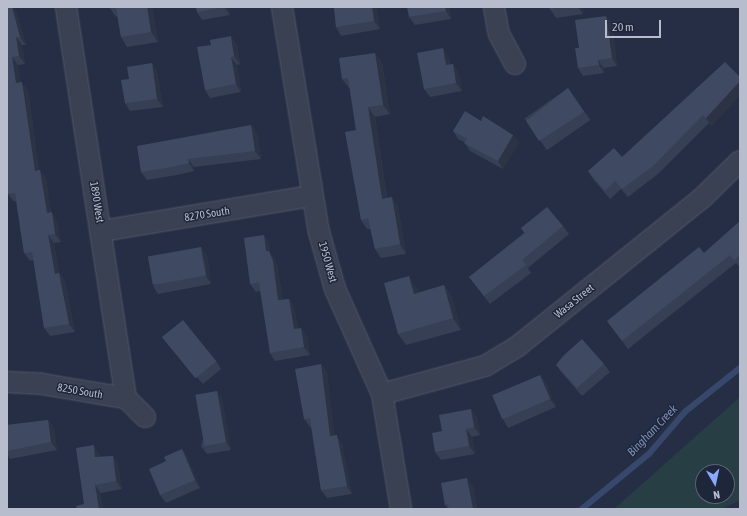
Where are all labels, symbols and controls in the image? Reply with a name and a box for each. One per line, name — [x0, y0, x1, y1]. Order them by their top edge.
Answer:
scale bar — [607, 12, 663, 38]
text: 20 m — [612, 20, 634, 34]
street label: 1890 West — [87, 180, 107, 224]
street label: 8270 South — [183, 204, 231, 224]
street label: 1950 West — [316, 240, 340, 284]
street label: Wasa Street — [551, 281, 597, 321]
street label: 8250 South — [56, 381, 104, 401]
water label: Bingham Creek — [625, 402, 681, 460]
north arrow — [695, 464, 735, 504]
text: N — [713, 488, 721, 501]

